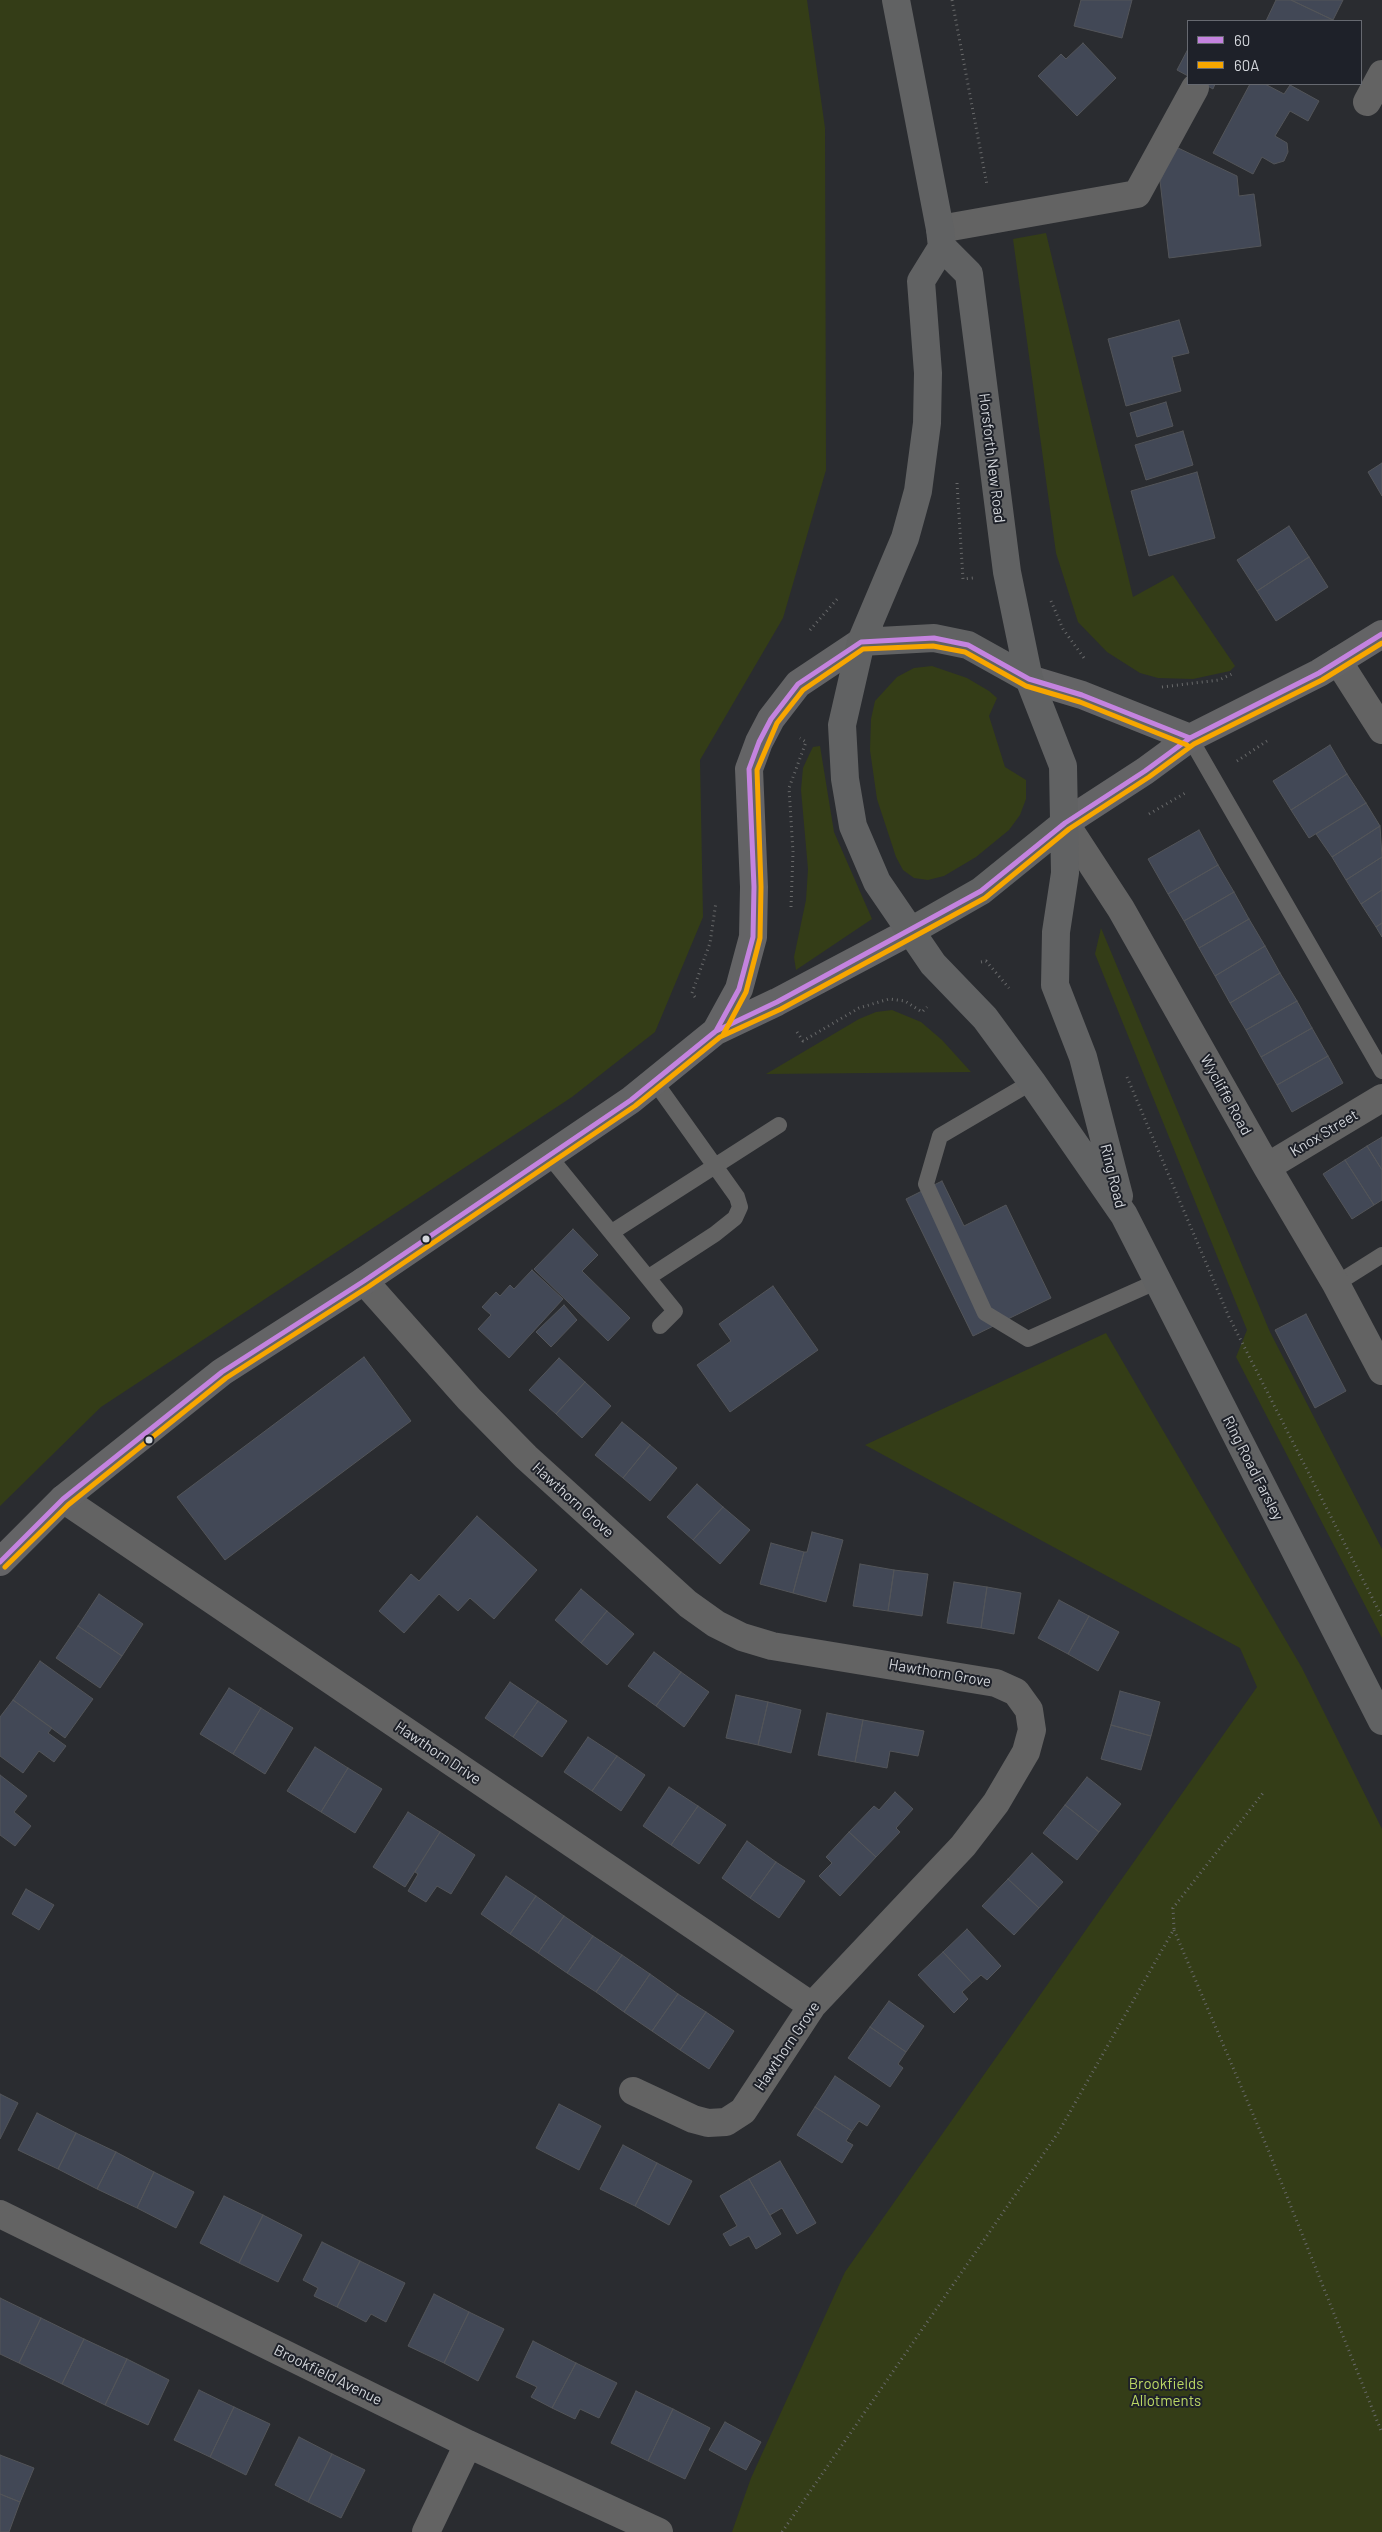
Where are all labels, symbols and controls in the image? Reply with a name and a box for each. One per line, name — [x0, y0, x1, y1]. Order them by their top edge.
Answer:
legend — [1187, 20, 1362, 85]
text: 60 — [1234, 31, 1250, 49]
text: 60A — [1234, 56, 1259, 74]
street label: Horsforth New Road — [975, 392, 1009, 524]
street label: Wycliffe Road — [1197, 1052, 1255, 1138]
street label: Knox Street — [1287, 1106, 1361, 1160]
street label: Ring Road — [1096, 1142, 1130, 1210]
unlabelled marker — [421, 1234, 431, 1244]
street label: Ring Road Farsley — [1219, 1413, 1287, 1523]
unlabelled marker — [144, 1435, 154, 1445]
street label: Hawthorn Grove — [528, 1459, 618, 1541]
street label: Hawthorn Grove — [887, 1655, 993, 1691]
street label: Hawthorn Drive — [392, 1718, 484, 1788]
street label: Hawthorn Grove — [751, 1998, 823, 2094]
street label: Brookfield Avenue — [271, 2341, 385, 2409]
park label: Brookfields Allotments — [1129, 2375, 1203, 2410]

